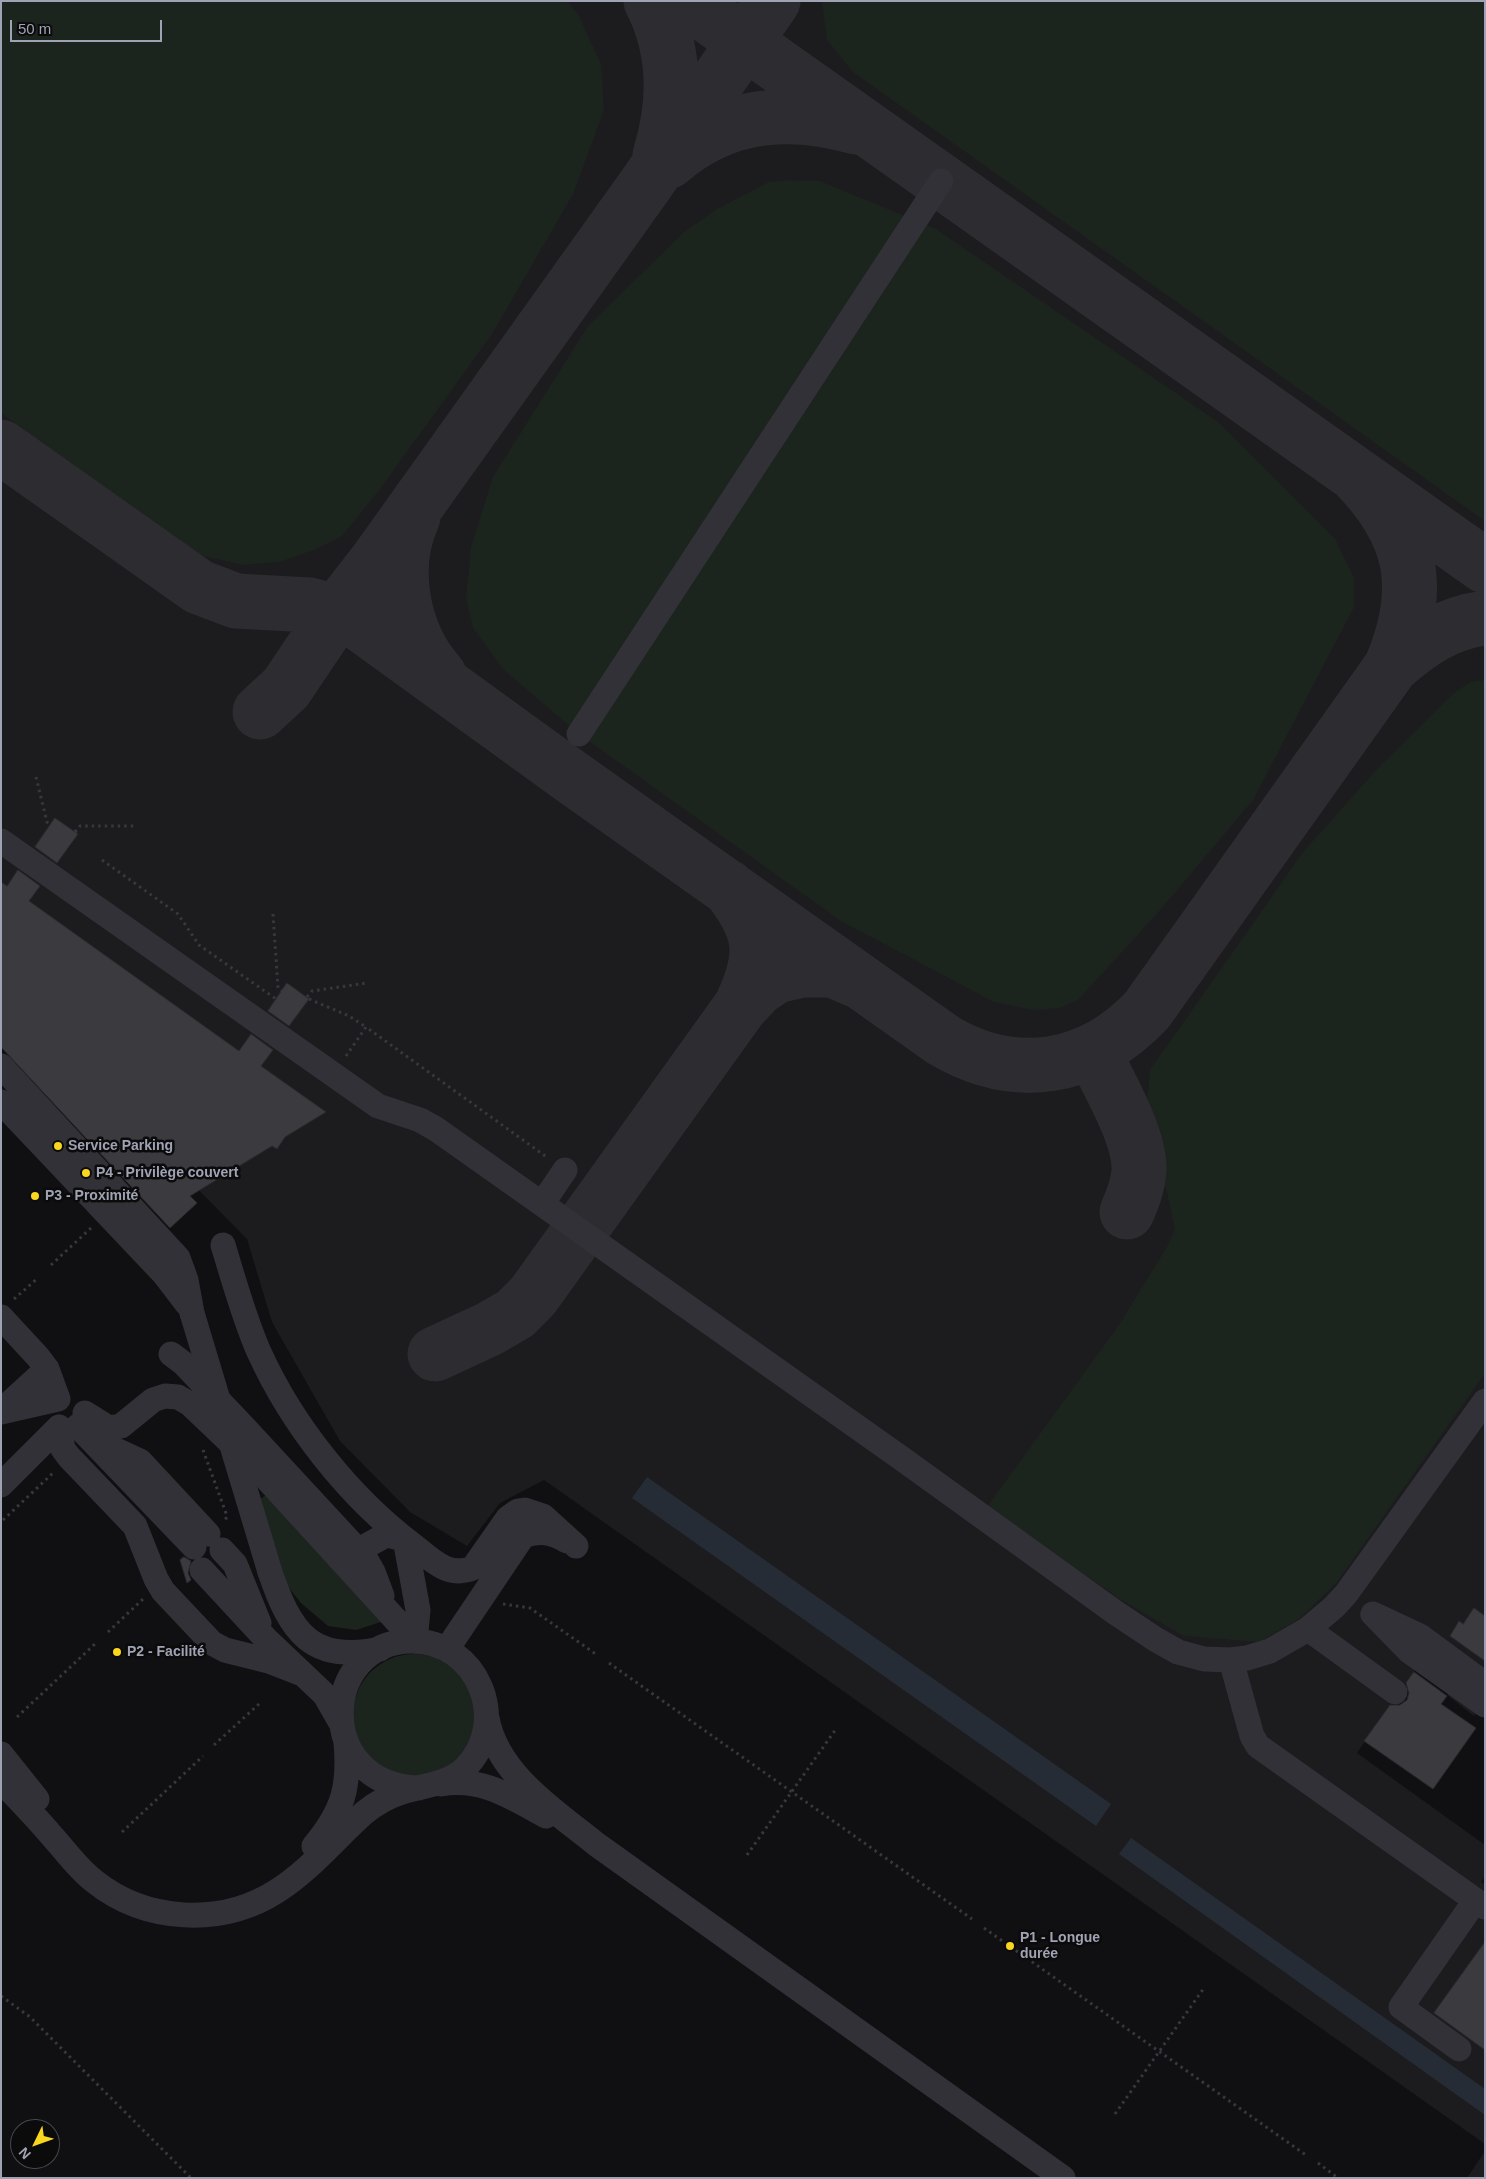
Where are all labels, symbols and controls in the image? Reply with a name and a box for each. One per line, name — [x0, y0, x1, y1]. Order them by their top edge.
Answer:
scale bar — [12, 10, 165, 42]
text: 50 m — [18, 20, 51, 37]
place label: Service Parking — [68, 1138, 173, 1154]
marker: Service Parking — [52, 1140, 64, 1152]
place label: P4 - Privilège couvert — [96, 1165, 238, 1181]
marker: P4 - Privilège couvert — [80, 1167, 92, 1179]
place label: P3 - Proximité — [45, 1188, 138, 1204]
marker: P3 - Proximité — [29, 1190, 41, 1202]
place label: P2 - Facilité — [127, 1644, 205, 1660]
marker: P2 - Facilité — [111, 1646, 123, 1658]
place label: P1 - Longue durée — [1020, 1930, 1100, 1962]
marker: P1 - Longue durée — [1004, 1940, 1016, 1952]
north arrow — [10, 2119, 60, 2169]
text: N — [15, 2144, 34, 2162]

